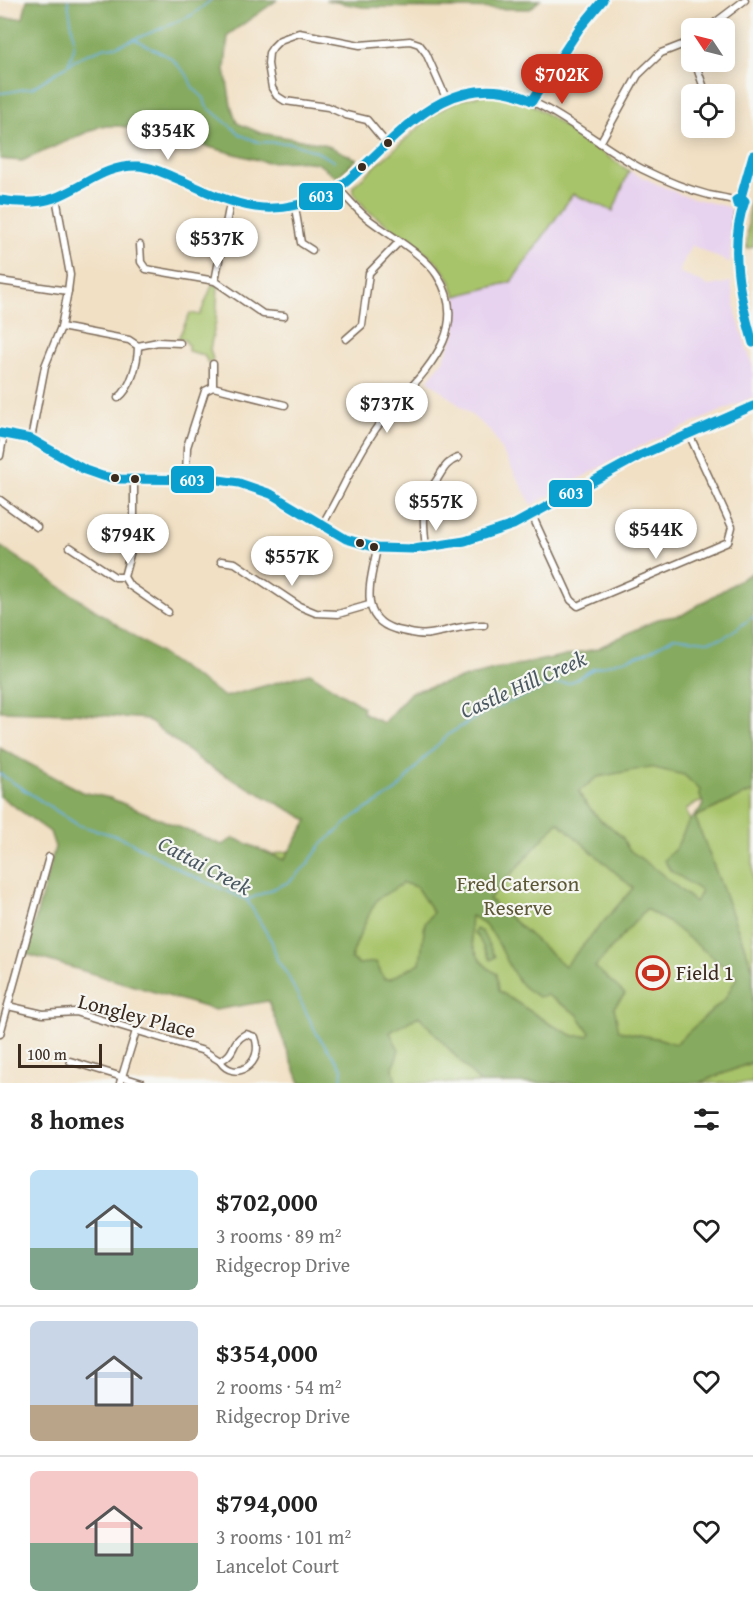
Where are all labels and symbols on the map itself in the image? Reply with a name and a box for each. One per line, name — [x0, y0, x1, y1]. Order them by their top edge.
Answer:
north arrow — [681, 18, 735, 72]
pin: $702K — [520, 54, 604, 105]
pin: $354K — [126, 110, 210, 161]
unlabelled marker — [382, 137, 394, 149]
unlabelled marker — [356, 161, 368, 173]
line badge: 603 — [298, 182, 344, 211]
text: 603 — [309, 184, 333, 208]
pin: $537K — [175, 218, 259, 269]
pin: $737K — [345, 383, 429, 434]
line badge: 603 — [170, 465, 215, 494]
text: 603 — [180, 468, 204, 492]
unlabelled marker — [109, 472, 121, 484]
unlabelled marker — [129, 473, 141, 485]
line badge: 603 — [548, 479, 593, 508]
pin: $557K — [394, 481, 478, 532]
text: 603 — [559, 481, 583, 505]
pin: $544K — [614, 509, 698, 560]
pin: $794K — [86, 514, 170, 565]
pin: $557K — [250, 536, 334, 587]
unlabelled marker — [354, 537, 366, 549]
unlabelled marker — [368, 541, 380, 553]
water label: Castle Hill Creek — [455, 641, 592, 726]
water label: Cattai Creek — [153, 827, 258, 903]
park label: Fred Caterson Reserve — [457, 868, 579, 923]
sports icon: Field 1 — [635, 955, 671, 991]
place label: Field 1 — [676, 957, 734, 988]
street label: Longley Place — [75, 985, 199, 1046]
scale bar — [18, 1041, 102, 1068]

